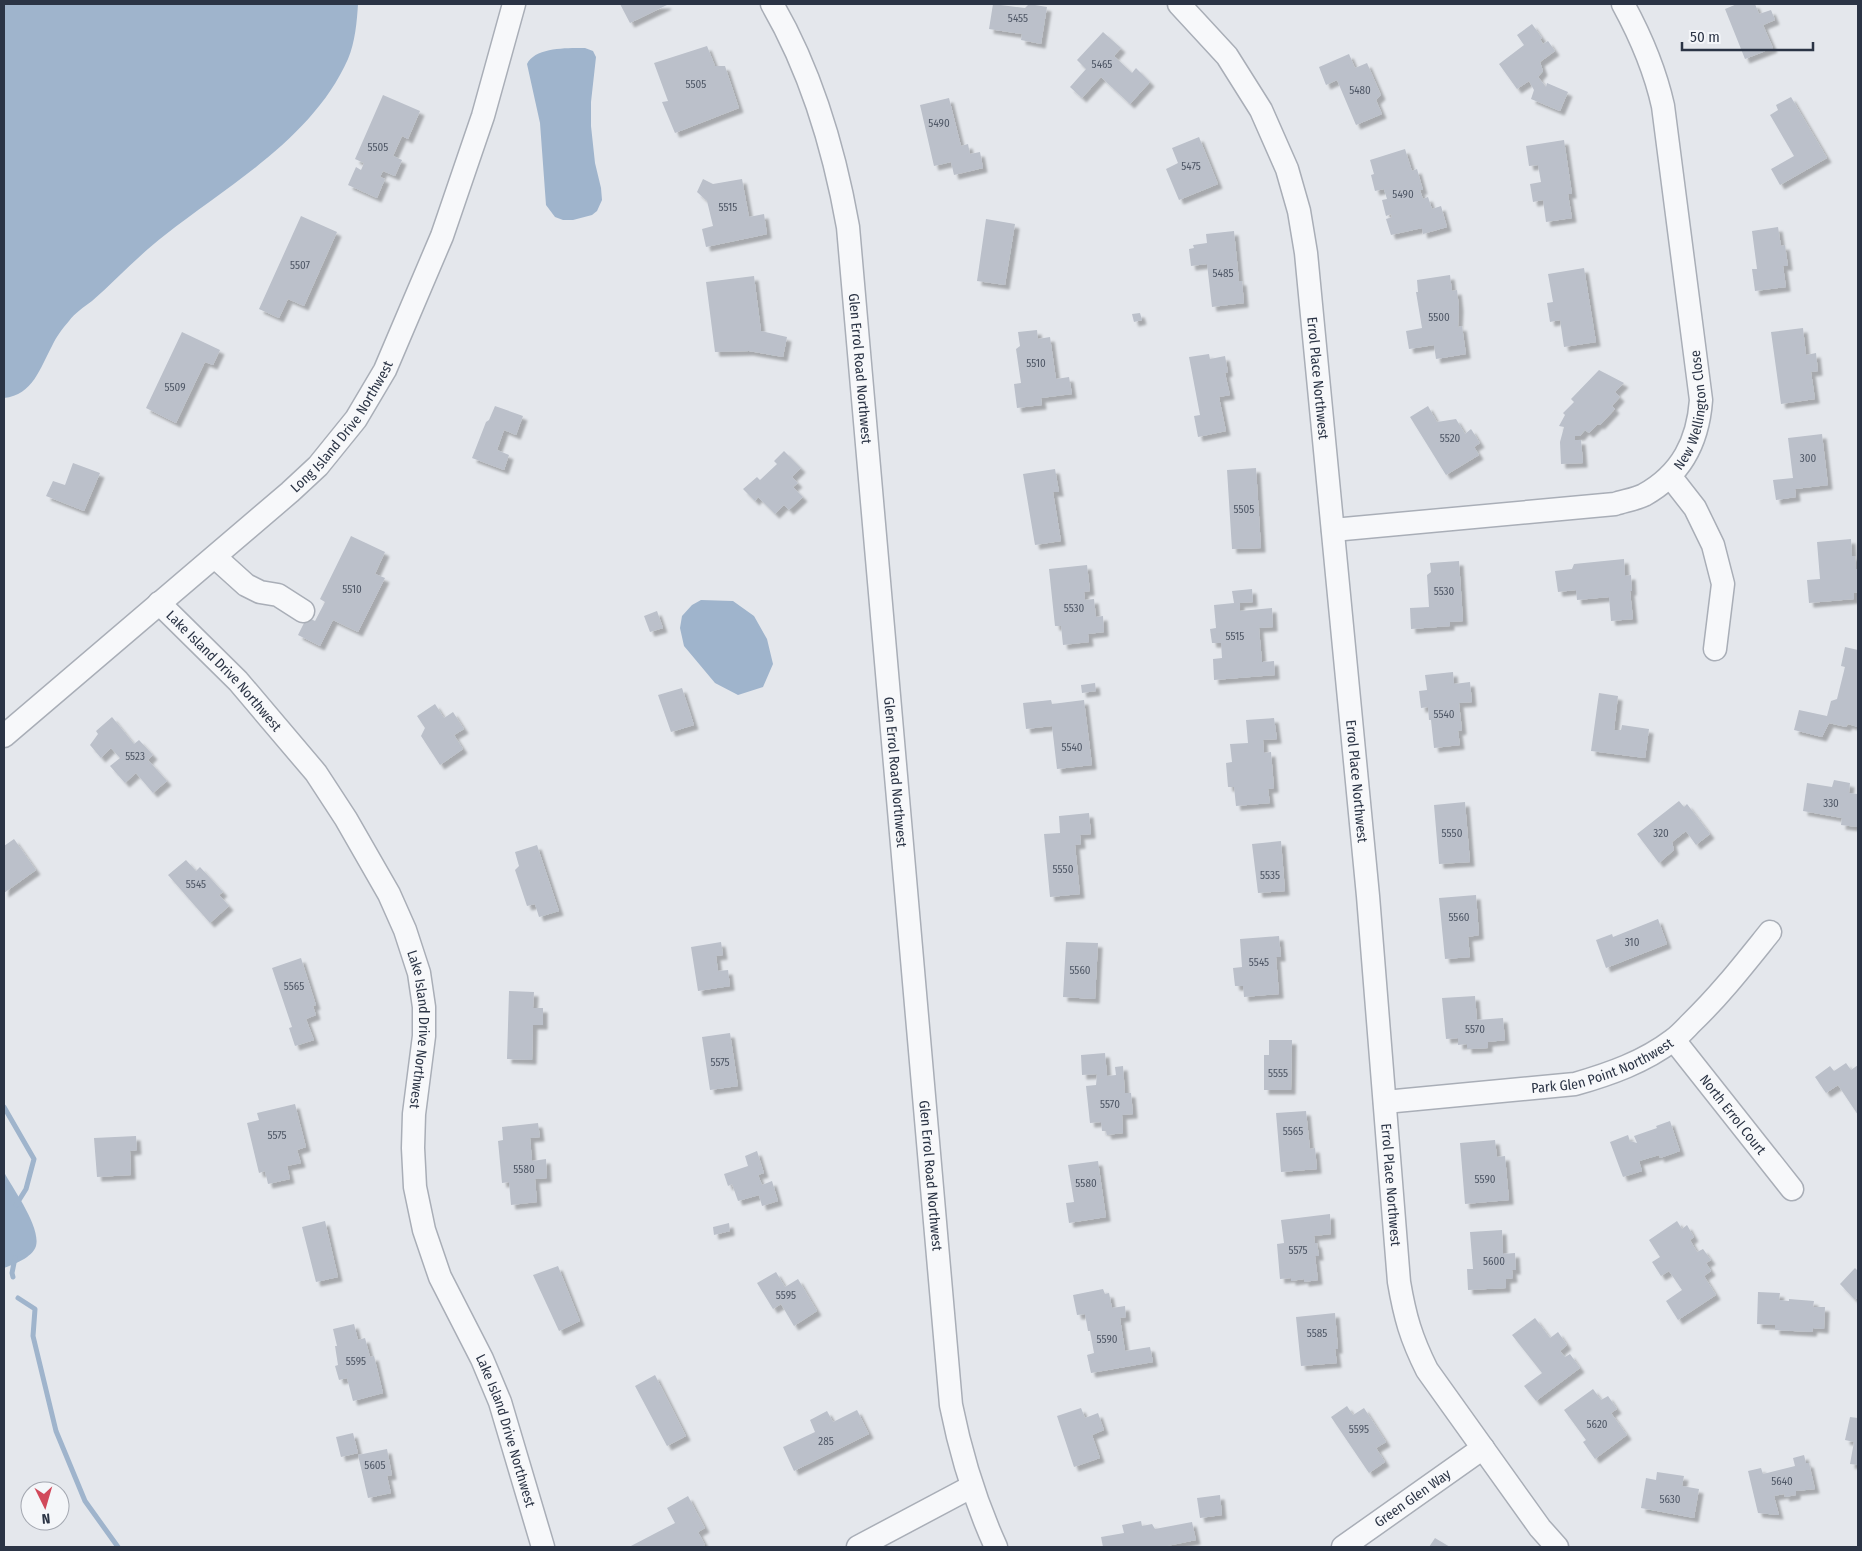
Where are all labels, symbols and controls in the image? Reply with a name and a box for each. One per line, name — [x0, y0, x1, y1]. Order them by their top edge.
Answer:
house number: 5455 — [1008, 12, 1028, 25]
scale bar — [1682, 20, 1813, 52]
text: 50 m — [1690, 28, 1720, 46]
house number: 5465 — [1092, 58, 1112, 71]
house number: 5505 — [686, 78, 706, 91]
house number: 5480 — [1349, 84, 1371, 97]
house number: 5490 — [928, 117, 950, 130]
house number: 5505 — [368, 141, 388, 154]
house number: 5475 — [1181, 160, 1201, 173]
house number: 5490 — [1392, 188, 1414, 201]
house number: 5515 — [719, 201, 737, 214]
house number: 5507 — [290, 259, 311, 272]
house number: 5485 — [1213, 267, 1233, 280]
street label: Glen Errol Road Northwest — [845, 293, 875, 445]
house number: 5500 — [1428, 311, 1450, 324]
street label: Errol Place Northwest — [1304, 316, 1332, 441]
street label: New Wellington Close — [1670, 349, 1710, 473]
house number: 5510 — [1026, 357, 1046, 370]
street label: Long Island Drive Northwest — [287, 358, 397, 496]
house number: 5509 — [164, 381, 186, 394]
house number: 5520 — [1440, 432, 1461, 445]
house number: 300 — [1800, 452, 1816, 465]
house number: 5505 — [1234, 503, 1254, 516]
house number: 5510 — [342, 583, 362, 596]
house number: 5530 — [1434, 585, 1455, 598]
house number: 5530 — [1064, 602, 1085, 615]
street label: Lake Island Drive Northwest — [163, 607, 286, 735]
house number: 5515 — [1226, 630, 1244, 643]
street label: Glen Errol Road Northwest — [881, 696, 911, 849]
house number: 5540 — [1433, 708, 1455, 721]
street label: Errol Place Northwest — [1343, 719, 1371, 844]
house number: 5540 — [1061, 741, 1083, 754]
house number: 5523 — [125, 750, 145, 763]
house number: 330 — [1823, 797, 1839, 810]
house number: 5550 — [1442, 827, 1463, 840]
house number: 320 — [1653, 827, 1669, 840]
house number: 5550 — [1053, 863, 1074, 876]
house number: 5535 — [1260, 869, 1280, 882]
house number: 5545 — [186, 878, 206, 891]
house number: 5560 — [1448, 911, 1470, 924]
house number: 310 — [1625, 936, 1640, 949]
street label: Lake Island Drive Northwest — [404, 948, 433, 1110]
house number: 5545 — [1249, 956, 1269, 969]
house number: 5560 — [1069, 964, 1091, 977]
house number: 5565 — [284, 980, 304, 993]
house number: 5570 — [1465, 1023, 1485, 1036]
street label: Park Glen Point Northwest — [1531, 1034, 1677, 1097]
house number: 5575 — [710, 1056, 730, 1069]
house number: 5555 — [1268, 1067, 1288, 1080]
street label: North Errol Court — [1696, 1071, 1770, 1158]
house number: 5570 — [1100, 1098, 1120, 1111]
street label: Glen Errol Road Northwest — [916, 1099, 946, 1252]
street label: Errol Place Northwest — [1378, 1123, 1405, 1247]
house number: 5565 — [1283, 1125, 1303, 1138]
house number: 5575 — [267, 1129, 287, 1142]
house number: 5580 — [513, 1163, 535, 1176]
house number: 5590 — [1475, 1173, 1496, 1186]
house number: 5580 — [1075, 1177, 1097, 1190]
house number: 5575 — [1288, 1244, 1308, 1257]
house number: 5600 — [1483, 1255, 1505, 1268]
house number: 5595 — [776, 1289, 796, 1302]
house number: 5585 — [1307, 1327, 1327, 1340]
house number: 5590 — [1097, 1333, 1118, 1346]
street label: Lake Island Drive Northwest — [472, 1351, 539, 1509]
house number: 5595 — [346, 1355, 366, 1368]
house number: 5620 — [1587, 1418, 1608, 1431]
house number: 5595 — [1349, 1423, 1369, 1436]
house number: 285 — [818, 1435, 834, 1448]
house number: 5605 — [364, 1459, 386, 1472]
street label: Green Glen Way — [1371, 1465, 1454, 1531]
house number: 5640 — [1771, 1475, 1793, 1488]
north arrow — [20, 1481, 70, 1531]
house number: 5630 — [1659, 1493, 1681, 1506]
text: N — [41, 1510, 51, 1527]

